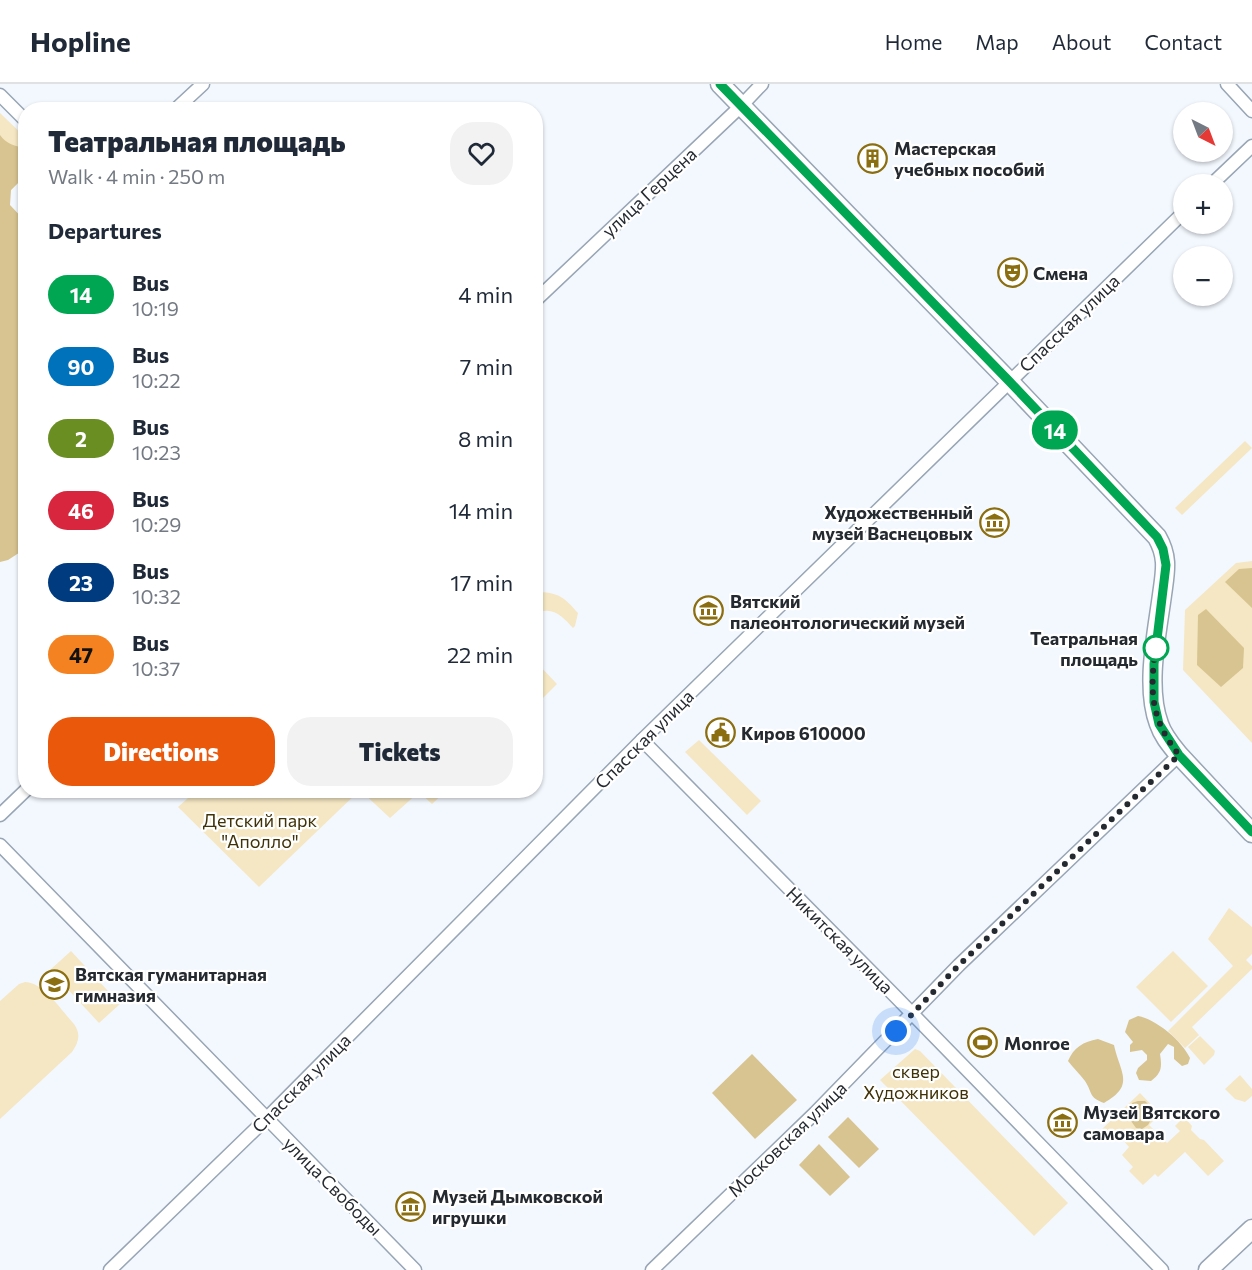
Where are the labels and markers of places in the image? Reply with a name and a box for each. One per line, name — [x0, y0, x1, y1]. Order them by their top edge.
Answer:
place label: Мастерская учебных пособий — [894, 137, 1045, 180]
building icon: Мастерская учебных пособий — [857, 142, 889, 174]
theatre icon: Смена — [996, 257, 1028, 289]
place label: Смена — [1033, 262, 1088, 284]
place label: Художественный музей Васнецовых — [812, 501, 973, 544]
museum icon: Художественный музей Васнецовых — [978, 506, 1010, 538]
place label: Вятский палеонтологический музей — [730, 590, 965, 633]
museum icon: Вятский палеонтологический музей — [693, 595, 725, 627]
place label: Театральная площадь — [1030, 627, 1138, 670]
marker: Театральная площадь — [1143, 635, 1169, 661]
public building icon: Киров 610000 — [704, 717, 736, 749]
place label: Киров 610000 — [741, 722, 866, 744]
place label: Вятская гуманитарная гимназия — [75, 963, 267, 1006]
school or university icon: Вятская гуманитарная гимназия — [38, 968, 70, 1000]
sports icon: Monroe — [967, 1027, 999, 1059]
place label: Monroe — [1004, 1032, 1070, 1054]
place label: Музей Вятского самовара — [1083, 1101, 1220, 1144]
museum icon: Музей Вятского самовара — [1046, 1106, 1078, 1138]
place label: Музей Дымковской игрушки — [432, 1185, 603, 1228]
museum icon: Музей Дымковской игрушки — [395, 1190, 427, 1222]

